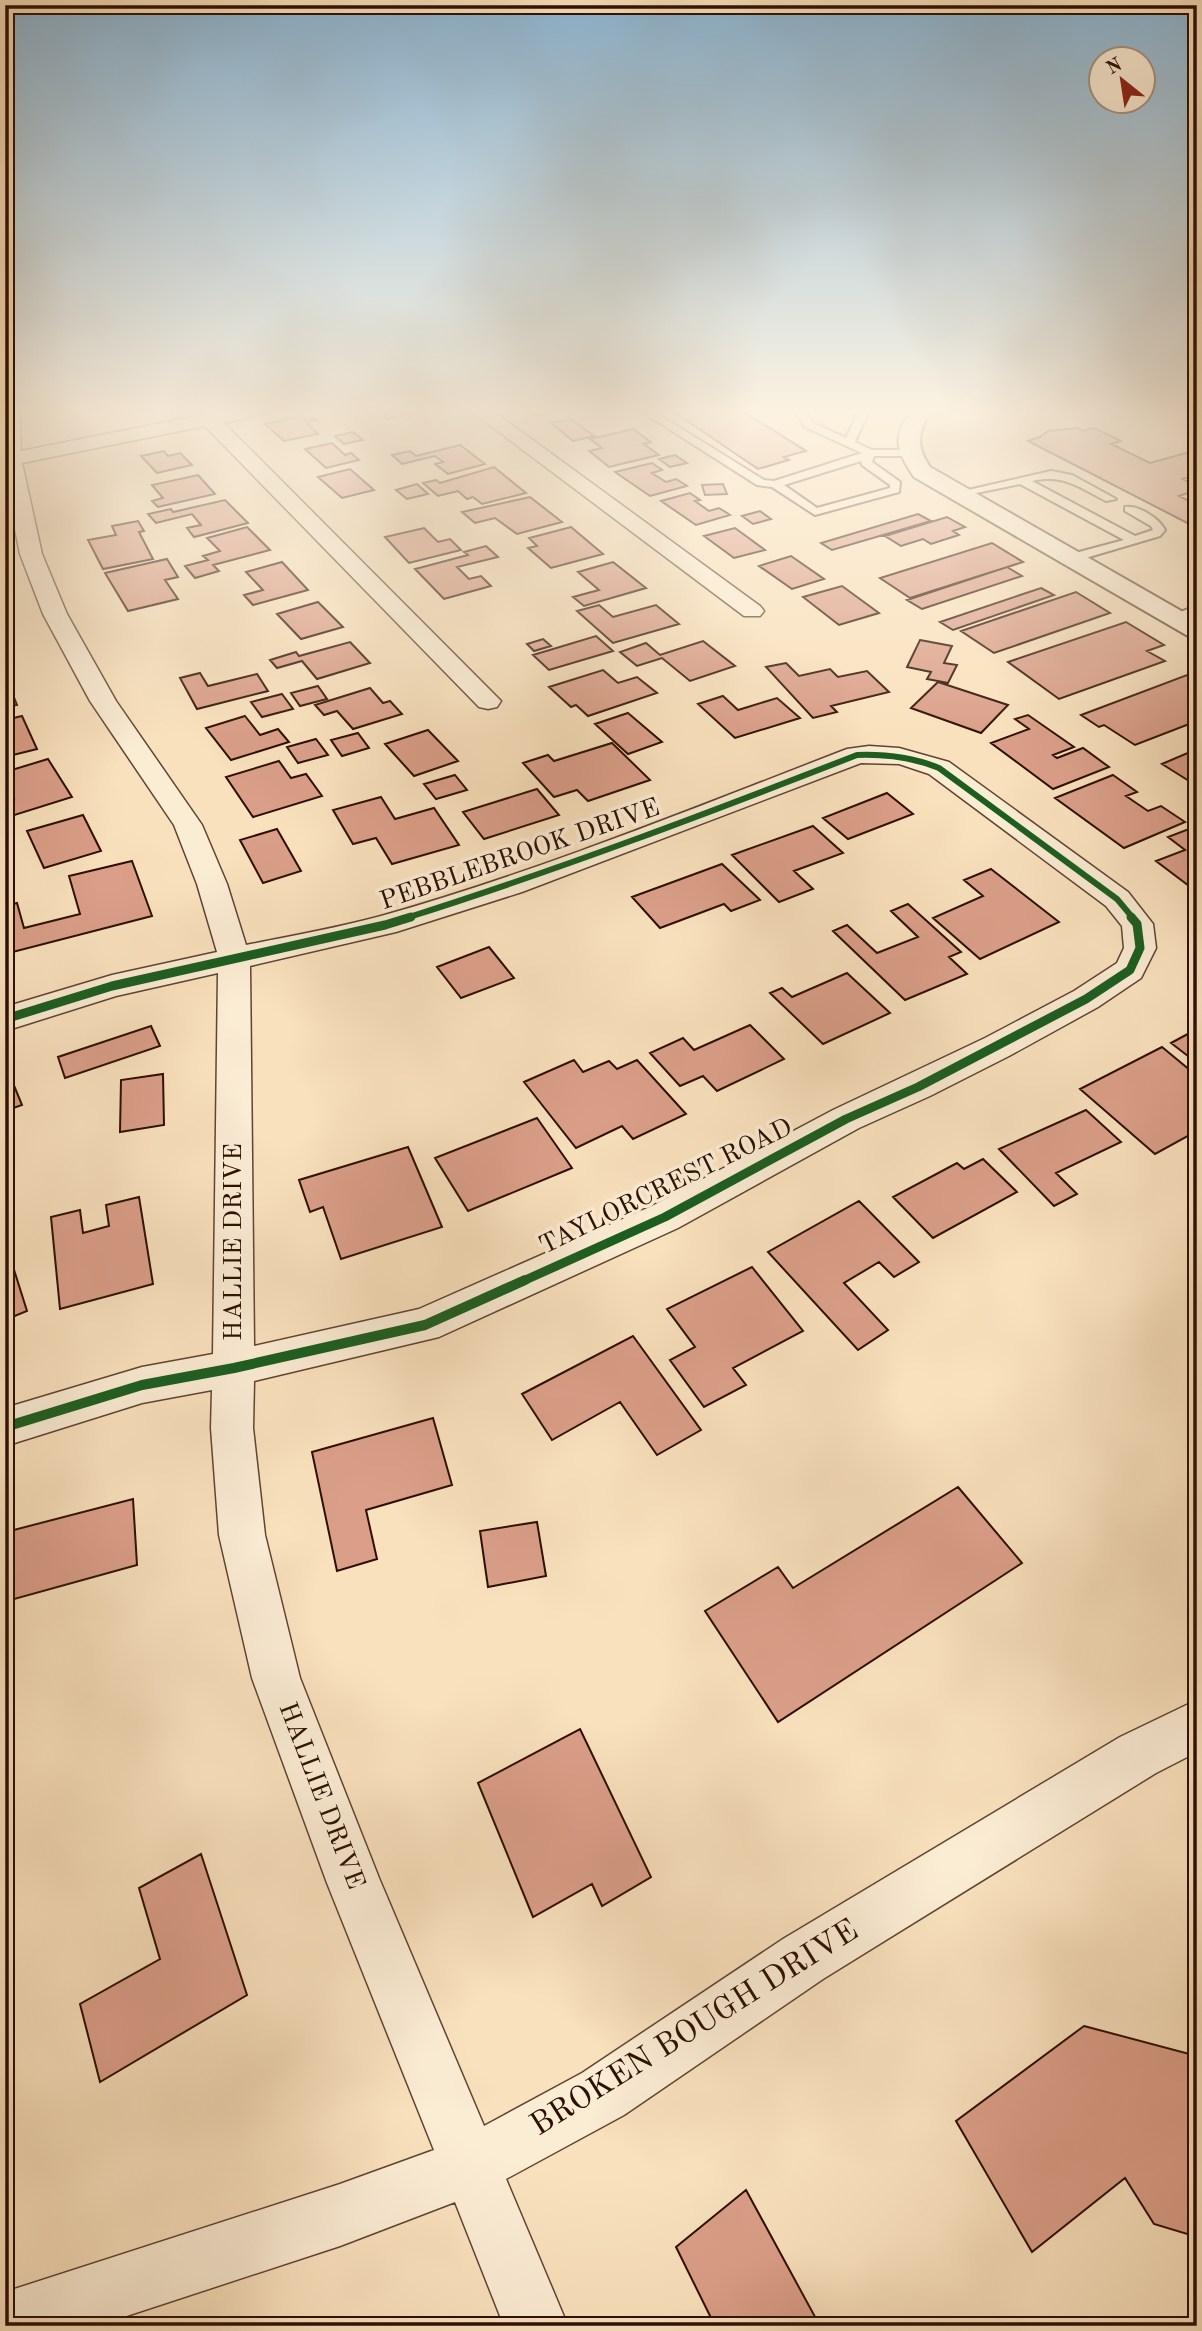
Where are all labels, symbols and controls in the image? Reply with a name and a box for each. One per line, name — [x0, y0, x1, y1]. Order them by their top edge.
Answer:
north arrow — [1086, 46, 1156, 116]
text: N — [1104, 55, 1126, 79]
street label: PEBBLEBROOK DRIVE — [377, 795, 663, 915]
street label: TAYLORCREST ROAD — [535, 1114, 797, 1260]
street label: HALLIE DRIVE — [221, 1143, 247, 1341]
street label: HALLIE DRIVE — [273, 1699, 369, 1893]
street label: BROKEN BOUGH DRIVE — [526, 1915, 864, 2143]

